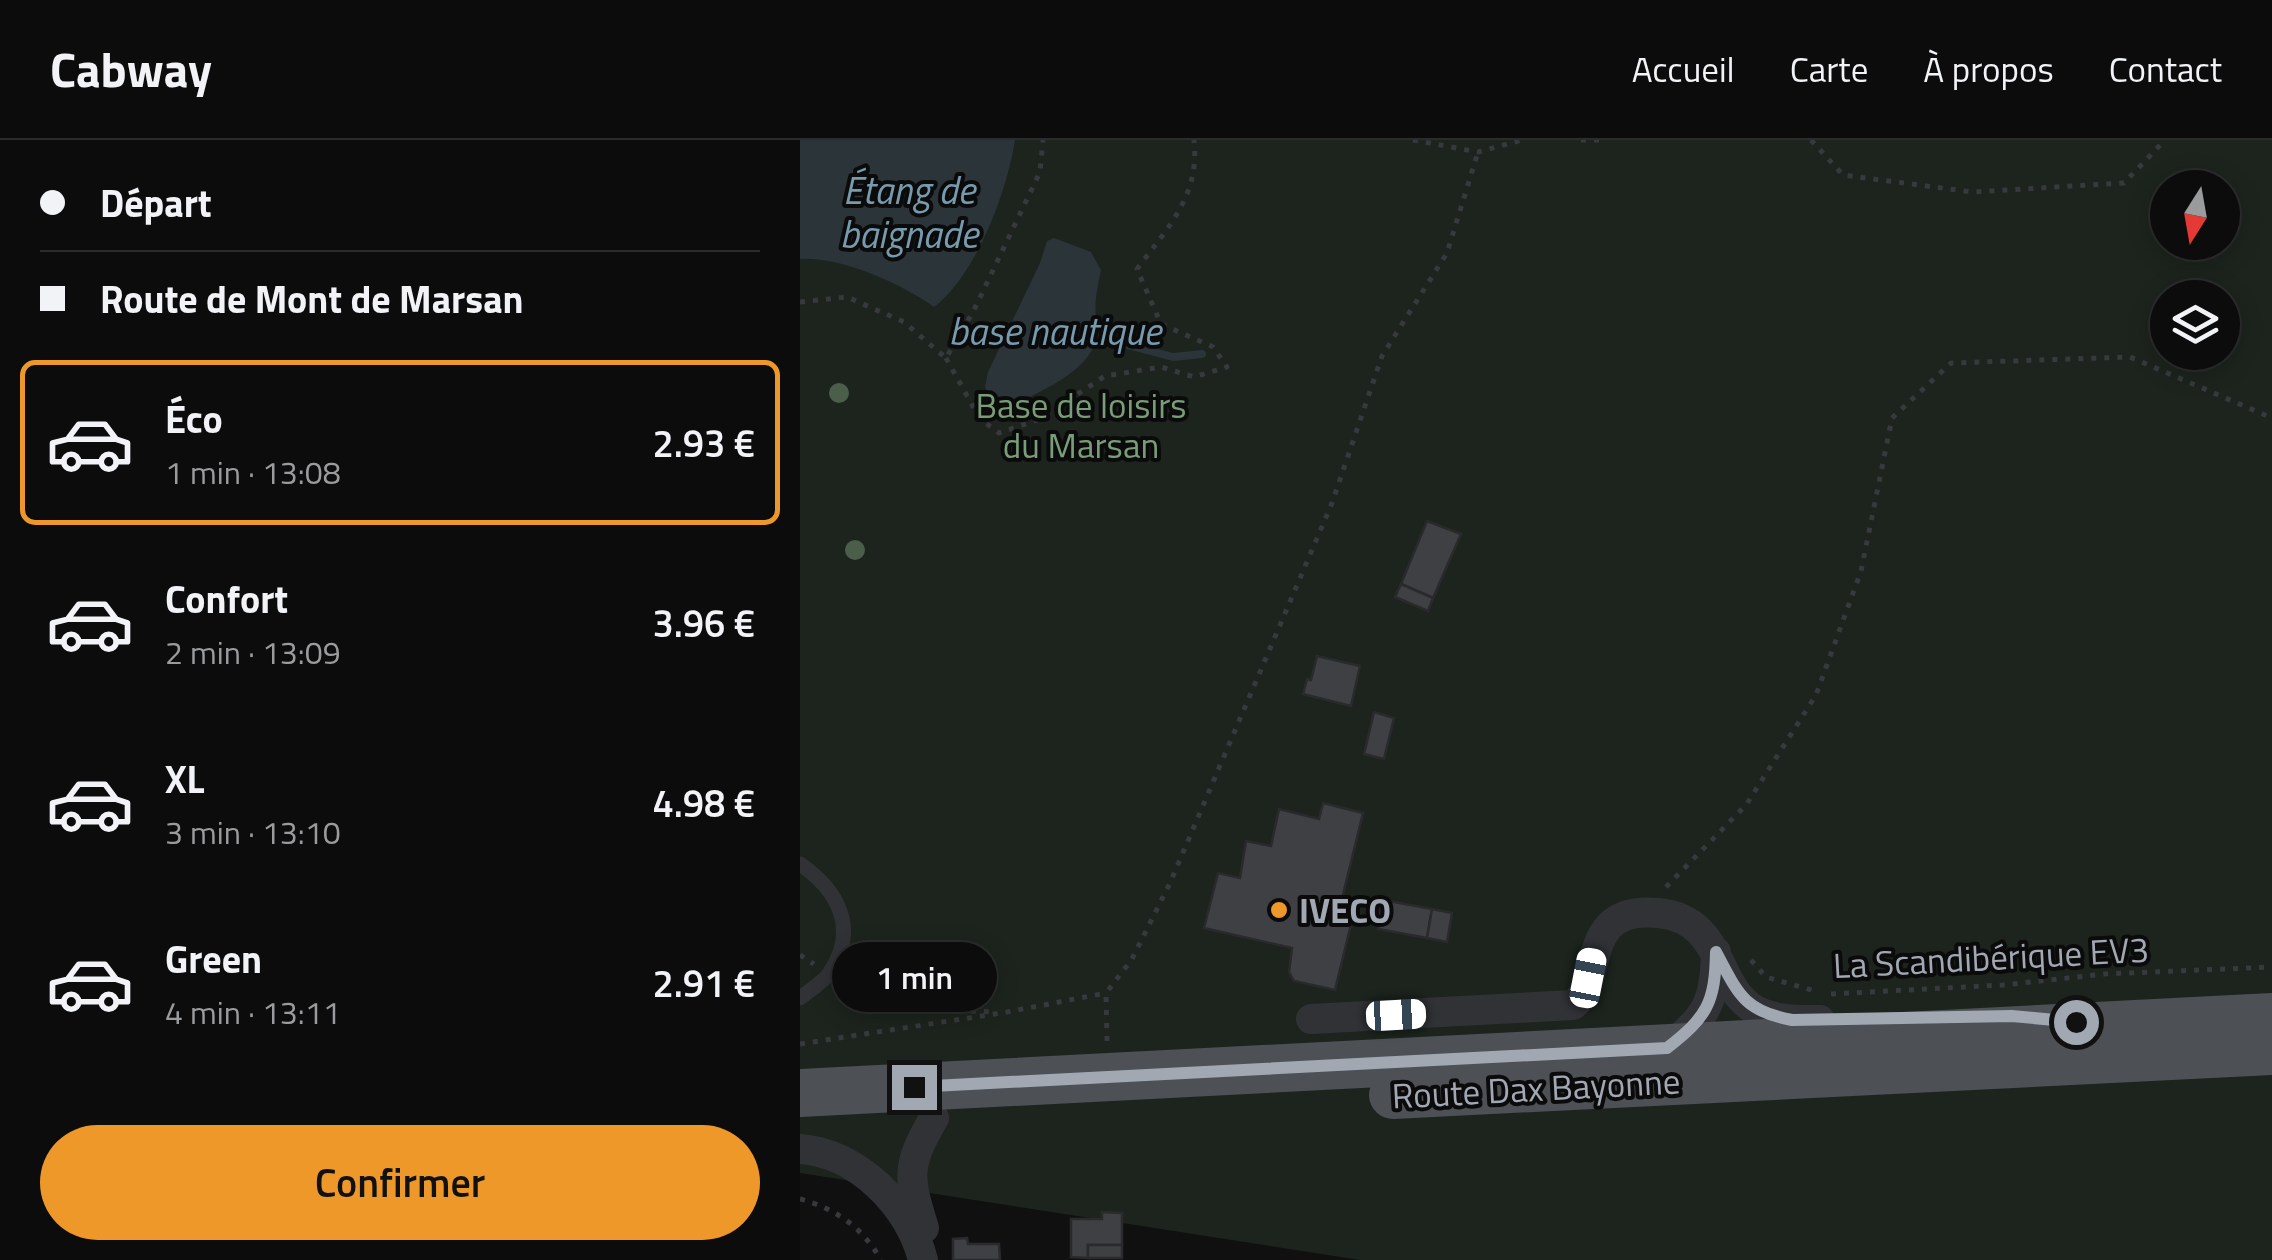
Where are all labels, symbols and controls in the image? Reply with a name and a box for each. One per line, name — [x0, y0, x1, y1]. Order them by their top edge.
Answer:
text: Cabway — [50, 33, 212, 106]
text: Accueil — [1632, 42, 1735, 96]
text: Carte — [1790, 42, 1868, 96]
text: À propos — [1923, 42, 2054, 96]
text: Contact — [2109, 42, 2222, 96]
water label: Étang de baignade — [840, 161, 980, 263]
north arrow — [2150, 170, 2240, 260]
map controls — [2150, 170, 2240, 370]
text: Départ — [100, 174, 212, 232]
text: Route de Mont de Marsan — [100, 270, 524, 328]
button: layers — [2150, 280, 2240, 370]
water label: base nautique — [949, 302, 1164, 360]
park label: Base de loisirs du Marsan — [975, 378, 1187, 472]
text: Éco — [165, 390, 223, 448]
icon: car — [45, 398, 135, 488]
text: 2.93 € — [652, 414, 755, 472]
text: 1 min · 13:08 — [165, 448, 341, 496]
text: Confort — [165, 570, 288, 628]
icon: car — [45, 578, 135, 668]
text: 3.96 € — [652, 594, 755, 652]
text: 2 min · 13:09 — [165, 628, 341, 676]
text: XL — [165, 750, 205, 808]
icon: car — [45, 758, 135, 848]
text: 4.98 € — [652, 774, 755, 832]
text: 3 min · 13:10 — [165, 808, 341, 856]
place label: IVECO — [1299, 883, 1391, 937]
marker: IVECO — [1268, 899, 1290, 921]
street label: La Scandibérique EV3 — [1832, 922, 2150, 992]
text: Green — [165, 930, 262, 988]
icon: car — [45, 938, 135, 1028]
callout: 1 min — [832, 942, 996, 1012]
car — [1568, 946, 1608, 1010]
text: 1 min — [876, 953, 953, 1001]
text: 2.91 € — [652, 954, 755, 1012]
text: 4 min · 13:11 — [165, 988, 341, 1036]
car — [1365, 998, 1427, 1032]
route start — [2054, 1000, 2099, 1045]
street label: Route Dax Bayonne — [1390, 1053, 1682, 1123]
route end — [892, 1065, 937, 1110]
button: Confirmer — [40, 1125, 760, 1240]

